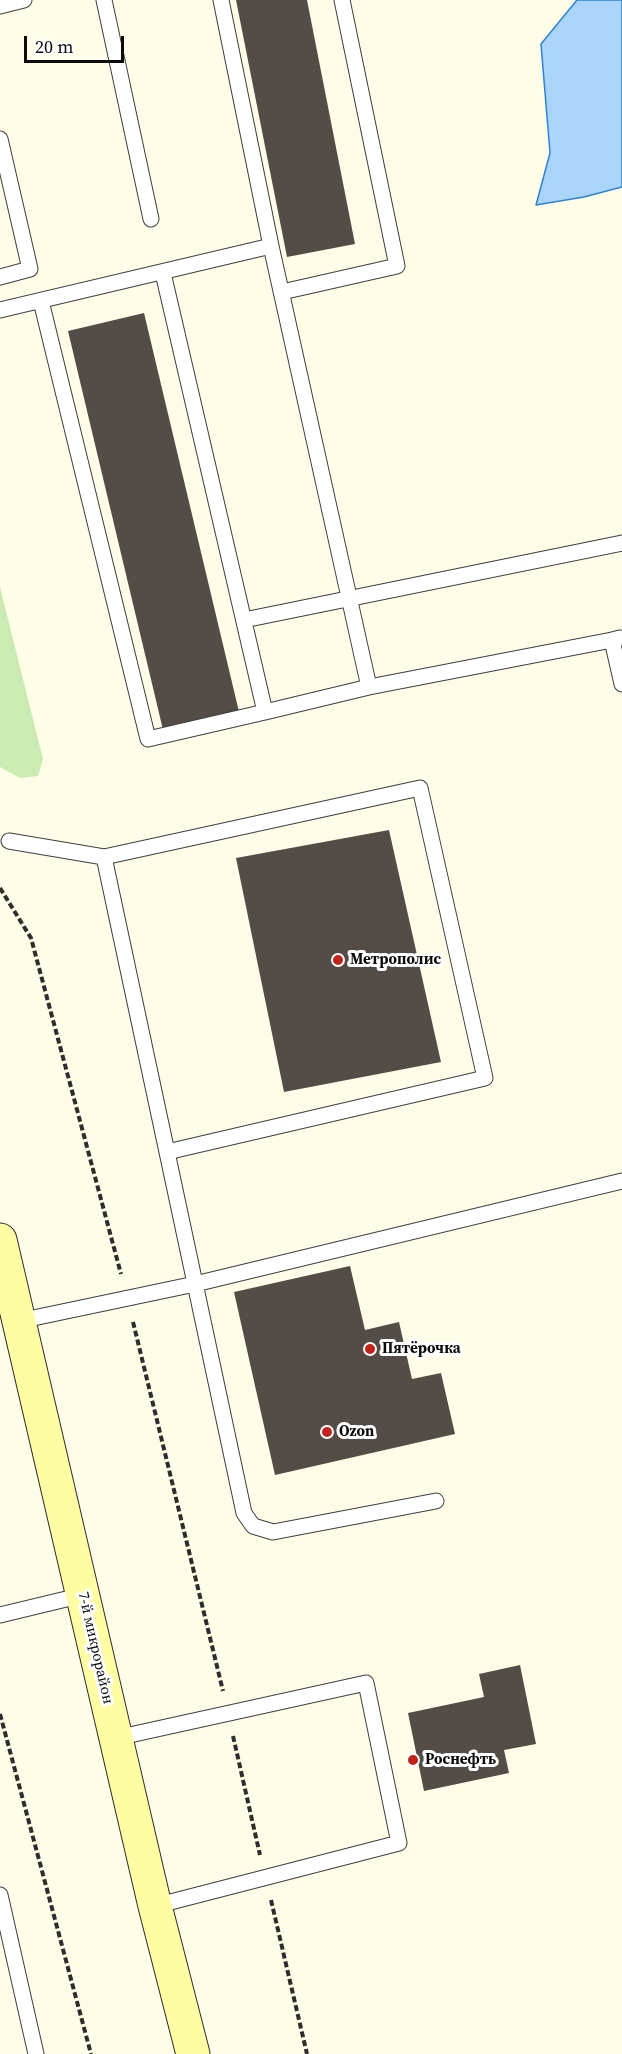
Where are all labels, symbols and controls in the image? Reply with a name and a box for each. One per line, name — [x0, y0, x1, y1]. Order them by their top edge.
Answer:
scale bar — [27, 24, 128, 62]
text: 20 m — [35, 34, 73, 59]
place label: Метрополис — [350, 951, 441, 969]
marker: Метрополис — [331, 953, 345, 967]
place label: Пятёрочка — [382, 1340, 461, 1358]
marker: Пятёрочка — [363, 1342, 377, 1356]
place label: Ozon — [339, 1423, 374, 1441]
marker: Ozon — [320, 1425, 334, 1439]
street label: 7-й микрорайон — [73, 1590, 117, 1706]
place label: Роснефть — [425, 1751, 496, 1769]
marker: Роснефть — [406, 1753, 420, 1767]

